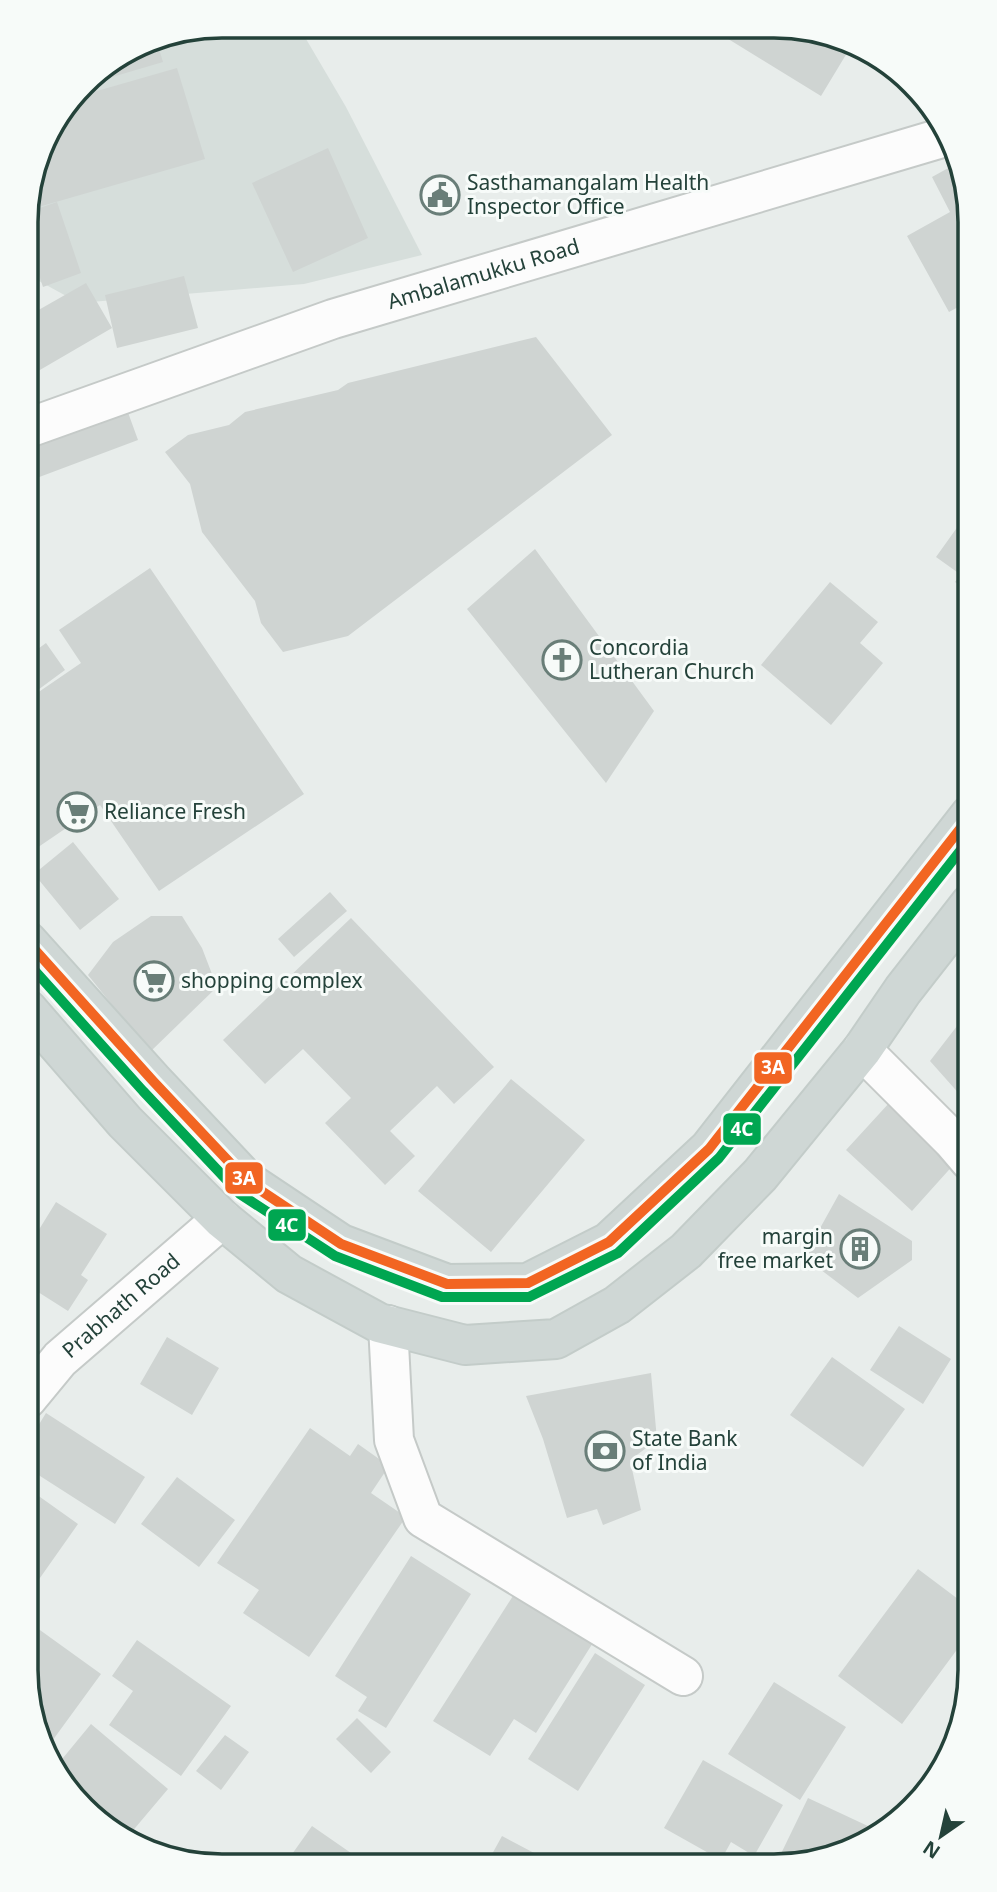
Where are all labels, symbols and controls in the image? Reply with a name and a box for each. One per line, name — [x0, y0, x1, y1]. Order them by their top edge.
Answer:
place label: Sasthamangalam Health Inspector Office — [467, 168, 709, 220]
public building icon: Sasthamangalam Health Inspector Office — [419, 174, 461, 216]
street label: Ambalamukku Road — [384, 231, 583, 315]
place label: Concordia Lutheran Church — [589, 633, 754, 685]
church icon: Concordia Lutheran Church — [541, 639, 583, 681]
supermarket icon: Reliance Fresh — [56, 791, 98, 833]
place label: Reliance Fresh — [104, 797, 246, 825]
supermarket icon: shopping complex — [133, 960, 175, 1002]
place label: shopping complex — [181, 966, 363, 994]
line badge: 3A — [753, 1051, 793, 1085]
text: 3A — [761, 1054, 786, 1080]
line badge: 4C — [722, 1112, 762, 1146]
text: 4C — [730, 1116, 754, 1142]
line badge: 3A — [224, 1161, 264, 1195]
text: 3A — [232, 1165, 257, 1191]
line badge: 4C — [267, 1208, 307, 1242]
text: 4C — [275, 1212, 299, 1238]
place label: margin free market — [718, 1222, 833, 1274]
building icon: margin free market — [839, 1228, 881, 1270]
street label: Prabhath Road — [56, 1247, 186, 1364]
place label: State Bank of India — [632, 1424, 738, 1476]
bank icon: State Bank of India — [584, 1430, 626, 1472]
north arrow — [906, 1801, 976, 1871]
text: N — [918, 1835, 945, 1865]

